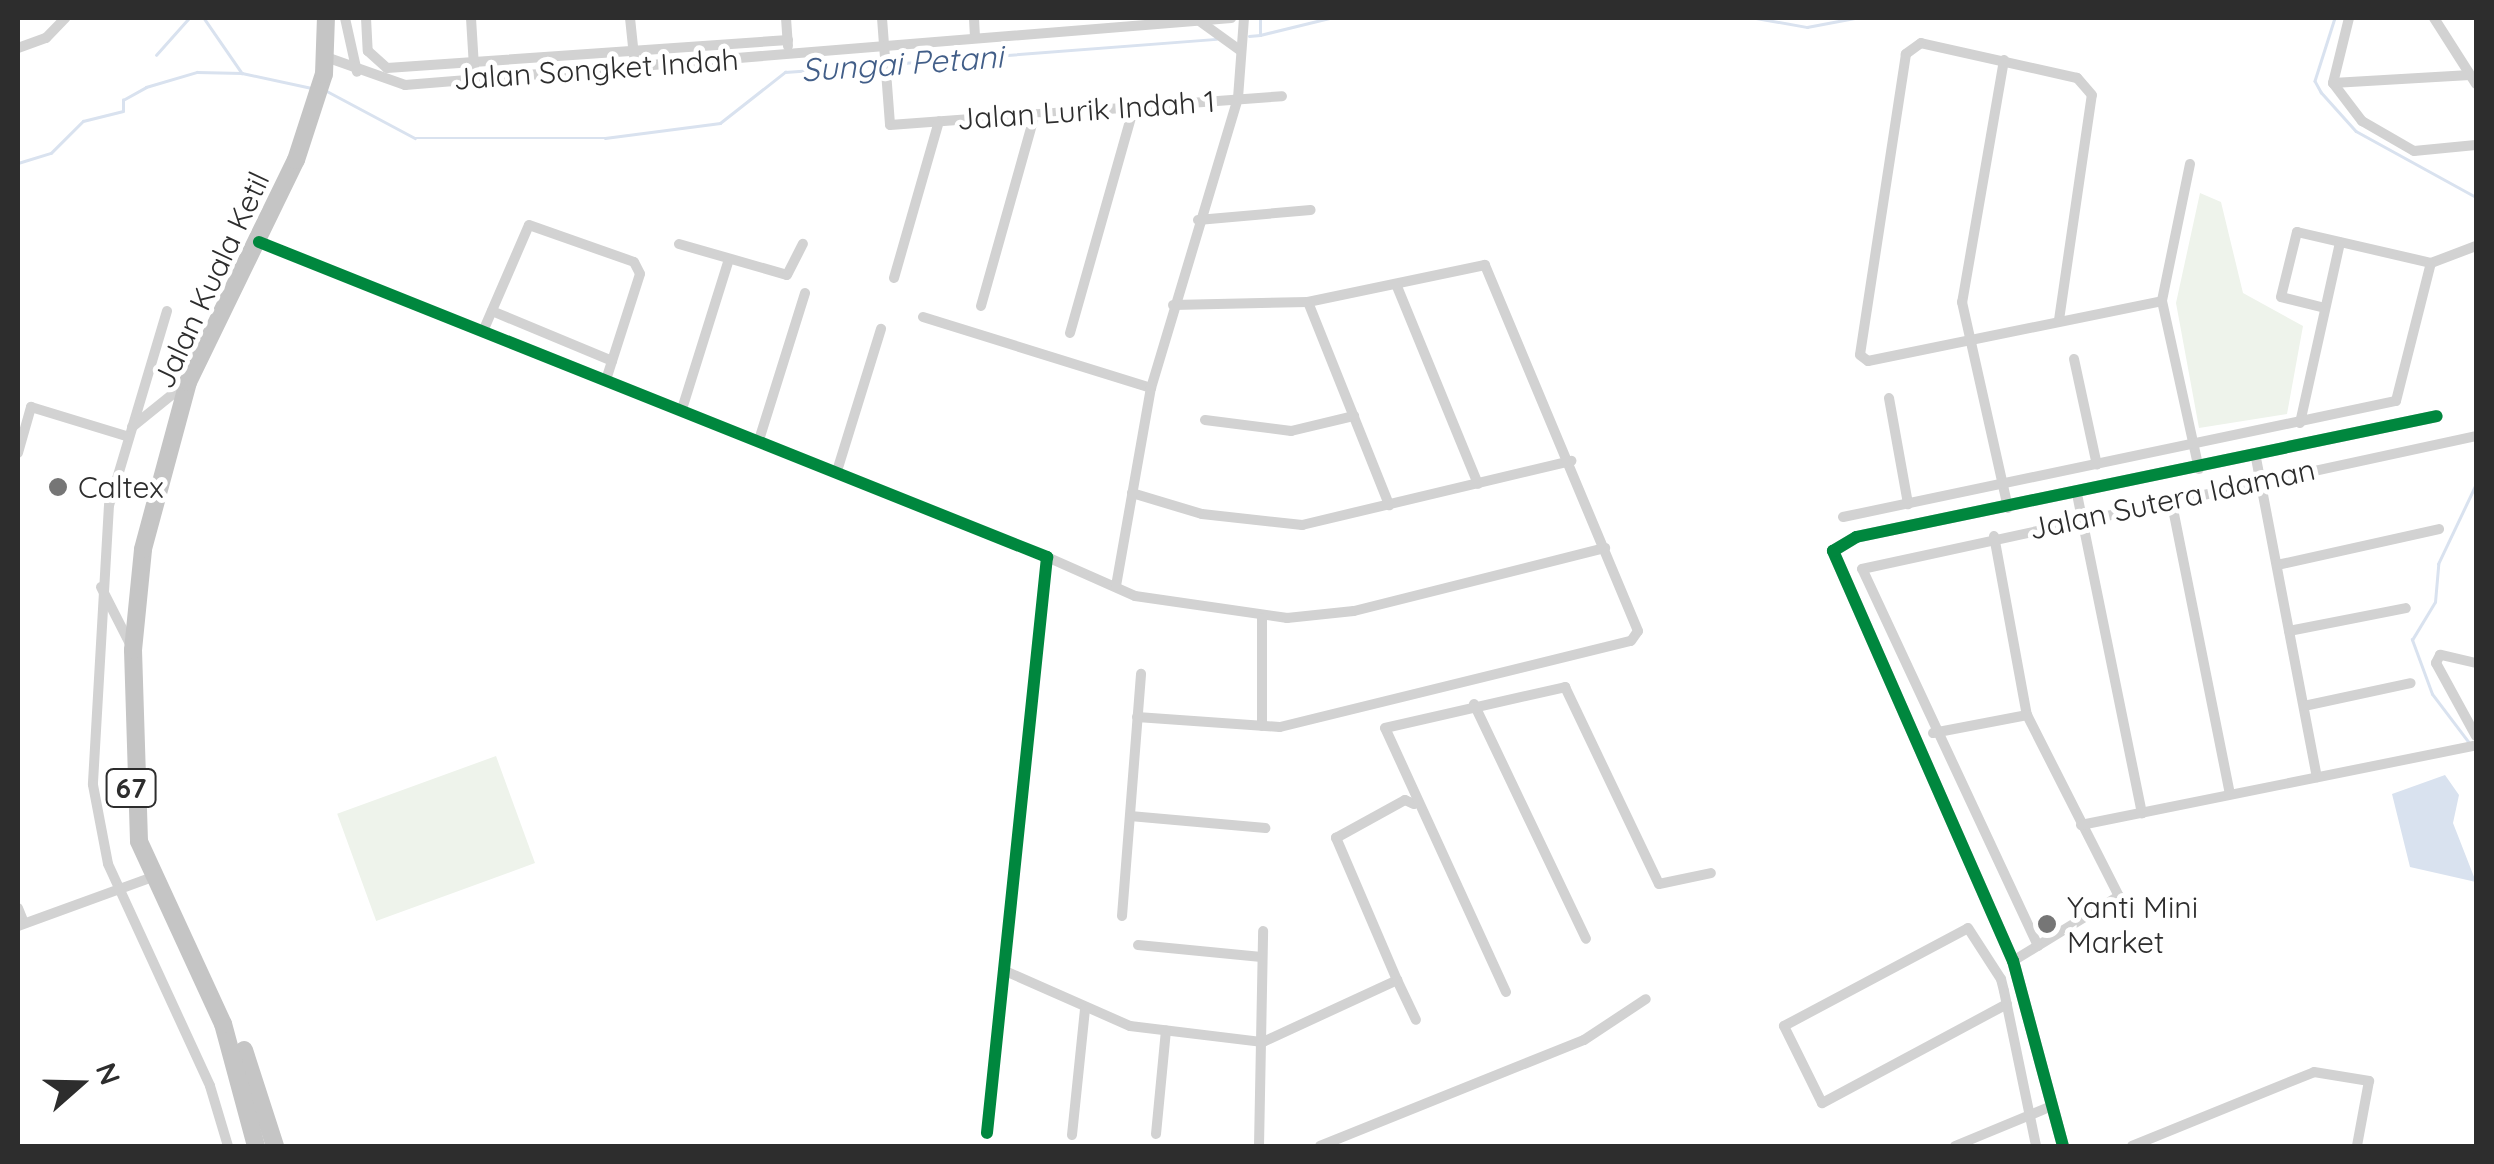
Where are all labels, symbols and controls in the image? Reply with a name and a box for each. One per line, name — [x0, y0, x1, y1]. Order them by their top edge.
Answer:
water label: Sungai Petani — [800, 37, 1004, 89]
street label: Jalan Songket Indah — [452, 41, 740, 97]
street label: Jalan Lurik Indah 1 — [956, 83, 1216, 137]
street label: Jalan Kuala Ketil — [145, 166, 277, 394]
street label: Jalan Sutera Idaman — [2026, 451, 2318, 547]
place label: Caltex — [78, 469, 164, 505]
marker: Caltex — [47, 476, 69, 498]
road number: 67 — [104, 765, 158, 811]
place label: Yanti Mini Market — [2067, 889, 2198, 960]
marker: Yanti Mini Market — [2036, 913, 2058, 935]
north arrow — [30, 1034, 130, 1134]
text: N — [89, 1058, 129, 1089]

